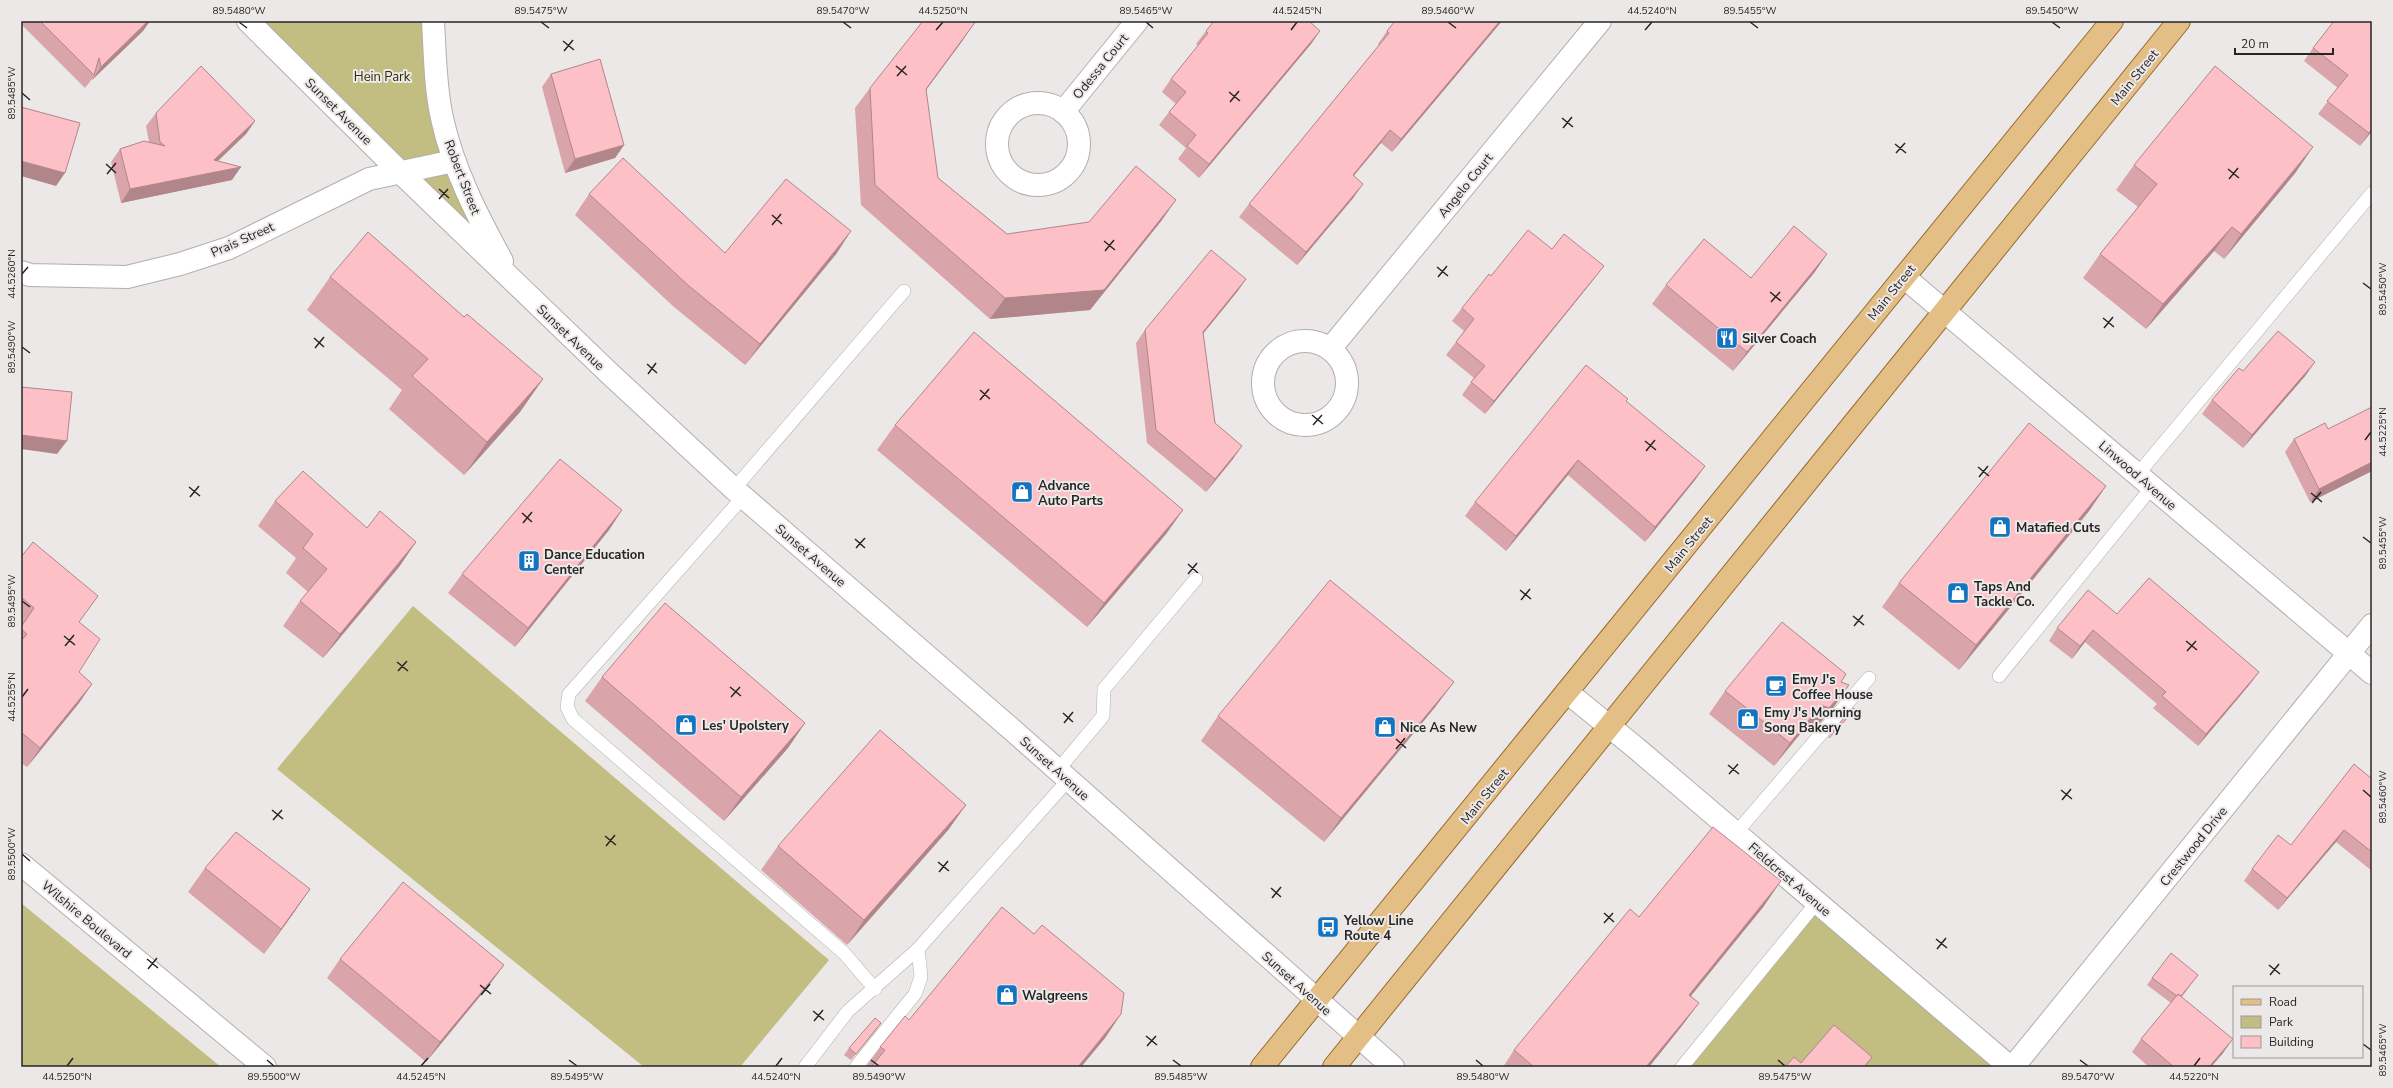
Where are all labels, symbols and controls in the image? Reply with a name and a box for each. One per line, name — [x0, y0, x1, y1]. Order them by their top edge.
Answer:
text: 89.5480°W — [212, 4, 266, 18]
text: 89.5475°W — [514, 4, 568, 18]
text: 89.5470°W — [816, 4, 870, 18]
text: 44.5250°N — [918, 4, 968, 18]
text: 89.5465°W — [1119, 4, 1173, 18]
text: 44.5245°N — [1272, 4, 1322, 18]
text: 89.5460°W — [1421, 4, 1475, 18]
text: 44.5240°N — [1627, 4, 1677, 18]
text: 89.5455°W — [1723, 4, 1777, 18]
text: 89.5450°W — [2025, 4, 2079, 18]
street label: Odessa Court — [1069, 30, 1133, 103]
scale bar — [2235, 30, 2333, 56]
text: 20 m — [2241, 36, 2269, 52]
street label: Main Street — [2107, 45, 2163, 109]
text: 89.5485°W — [5, 66, 19, 120]
park label: Hein Park — [354, 68, 411, 86]
street label: Sunset Avenue — [301, 74, 376, 149]
street label: Robert Street — [440, 137, 485, 218]
street label: Angelo Court — [1434, 149, 1498, 222]
street label: Prais Street — [208, 218, 277, 262]
text: 44.5260°N — [5, 249, 19, 299]
street label: Main Street — [1864, 260, 1920, 324]
text: 89.5450°W — [2376, 262, 2390, 316]
street label: Sunset Avenue — [532, 301, 608, 375]
text: 89.5490°W — [5, 320, 19, 374]
restaurant icon: Silver Coach — [1714, 325, 1740, 351]
place label: Silver Coach — [1742, 330, 1817, 348]
text: 44.5225°N — [2376, 407, 2390, 457]
street label: Linwood Avenue — [2095, 437, 2180, 515]
place label: Advance Auto Parts — [1038, 477, 1103, 510]
shop icon: Advance Auto Parts — [1009, 479, 1035, 505]
street label: Main Street — [1661, 512, 1717, 576]
shop icon: Matafied Cuts — [1987, 514, 2013, 540]
text: 89.5455°W — [2376, 516, 2390, 570]
place label: Matafied Cuts — [2016, 519, 2100, 537]
street label: Sunset Avenue — [771, 520, 850, 591]
place label: Dance Education Center — [544, 546, 645, 579]
building icon: Dance Education Center — [516, 548, 542, 574]
text: 89.5495°W — [5, 574, 19, 628]
place label: Taps And Tackle Co. — [1974, 578, 2035, 611]
shop icon: Taps And Tackle Co. — [1945, 580, 1971, 606]
place label: Emy J's Coffee House — [1792, 671, 1873, 704]
text: 44.5255°N — [5, 672, 19, 722]
cafe icon: Emy J's Coffee House — [1763, 673, 1789, 699]
place label: Emy J's Morning Song Bakery — [1764, 704, 1861, 737]
shop icon: Emy J's Morning Song Bakery — [1735, 706, 1761, 732]
shop icon: Les' Upolstery — [673, 712, 699, 738]
shop icon: Nice As New — [1372, 714, 1398, 740]
place label: Les' Upolstery — [702, 717, 789, 735]
place label: Nice As New — [1400, 719, 1477, 737]
street label: Sunset Avenue — [1016, 733, 1093, 805]
street label: Main Street — [1457, 764, 1513, 828]
text: 89.5460°W — [2376, 770, 2390, 824]
street label: Crestwood Drive — [2156, 803, 2232, 890]
text: 89.5500°W — [5, 827, 19, 881]
street label: Fieldcrest Avenue — [1744, 839, 1835, 921]
street label: Wilshire Boulevard — [38, 877, 135, 963]
place label: Yellow Line Route 4 — [1343, 912, 1413, 945]
bus stop icon: Yellow Line Route 4 — [1315, 914, 1341, 940]
street label: Sunset Avenue — [1258, 948, 1335, 1020]
shop icon: Walgreens — [994, 982, 1020, 1008]
legend — [2233, 986, 2363, 1058]
place label: Walgreens — [1022, 987, 1088, 1005]
text: Road — [2269, 994, 2297, 1010]
text: Park — [2269, 1014, 2294, 1030]
text: 89.5465°W — [2376, 1023, 2390, 1077]
text: Building — [2269, 1034, 2314, 1050]
text: 44.5250°N — [42, 1070, 92, 1084]
text: 89.5500°W — [247, 1070, 301, 1084]
text: 44.5245°N — [396, 1070, 446, 1084]
text: 89.5495°W — [550, 1070, 604, 1084]
text: 44.5240°N — [751, 1070, 801, 1084]
text: 89.5490°W — [852, 1070, 906, 1084]
text: 89.5485°W — [1154, 1070, 1208, 1084]
text: 89.5480°W — [1456, 1070, 1510, 1084]
text: 89.5475°W — [1758, 1070, 1812, 1084]
text: 89.5470°W — [2061, 1070, 2115, 1084]
text: 44.5220°N — [2169, 1070, 2219, 1084]

